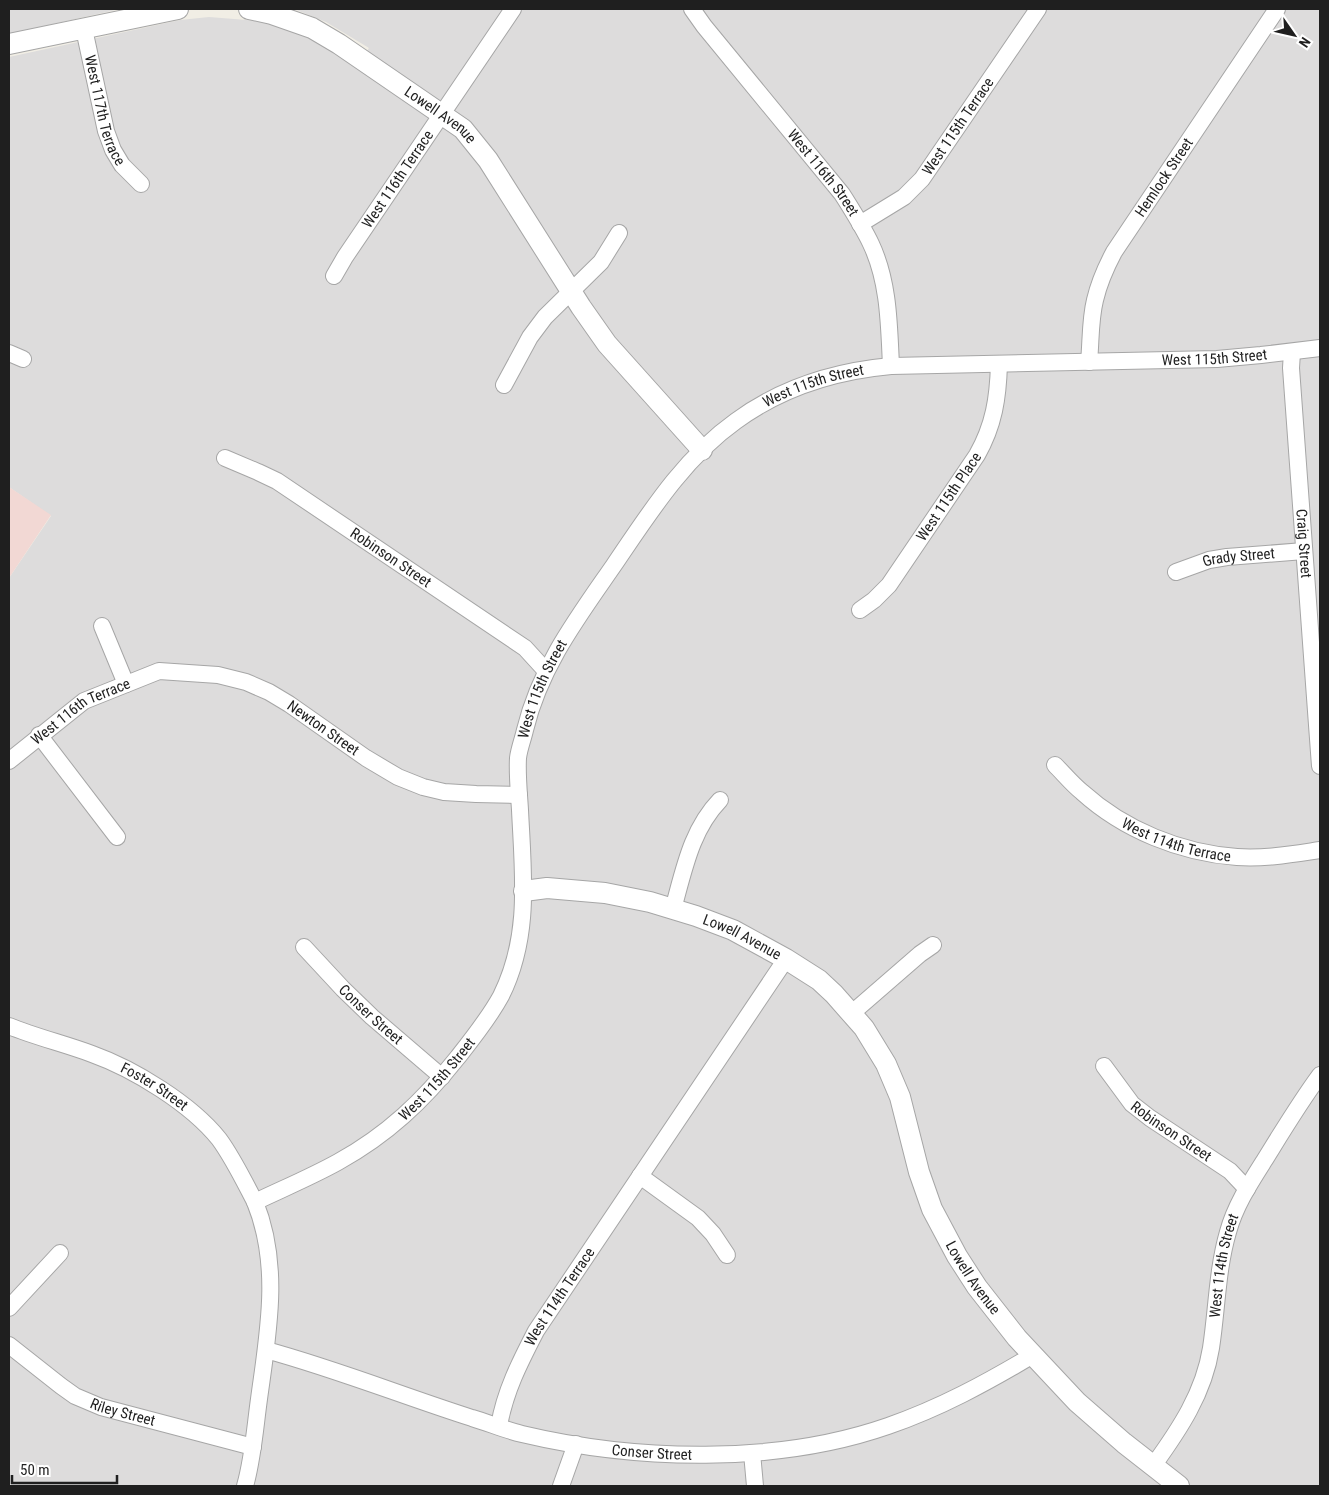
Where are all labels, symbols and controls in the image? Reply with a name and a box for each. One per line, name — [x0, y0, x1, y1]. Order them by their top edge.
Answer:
north arrow — [1269, 10, 1319, 60]
text: N — [1296, 34, 1314, 50]
street label: West 117th Terrace — [81, 53, 129, 169]
street label: West 115th Terrace — [918, 74, 998, 178]
street label: Lowell Avenue — [401, 82, 480, 147]
street label: West 116th Street — [784, 126, 863, 219]
street label: West 116th Terrace — [358, 127, 437, 231]
street label: Hemlock Street — [1131, 135, 1197, 220]
street label: West 115th Street — [1162, 345, 1268, 369]
street label: West 115th Street — [760, 361, 865, 411]
street label: West 115th Place — [912, 449, 985, 545]
street label: Craig Street — [1292, 508, 1315, 579]
street label: Robinson Street — [347, 524, 435, 591]
street label: Grady Street — [1200, 544, 1276, 571]
street label: West 115th Street — [514, 636, 571, 740]
street label: West 116th Terrace — [28, 674, 133, 749]
street label: Newton Street — [284, 697, 363, 759]
street label: West 114th Terrace — [1119, 814, 1232, 865]
street label: Lowell Avenue — [700, 910, 784, 964]
street label: Conser Street — [335, 981, 406, 1048]
street label: West 115th Street — [395, 1034, 479, 1124]
street label: Foster Street — [118, 1059, 192, 1114]
street label: Robinson Street — [1127, 1097, 1215, 1165]
street label: West 114th Street — [1206, 1211, 1242, 1319]
street label: Lowell Avenue — [942, 1238, 1004, 1318]
street label: West 114th Terrace — [521, 1244, 599, 1349]
street label: Riley Street — [87, 1394, 157, 1430]
street label: Conser Street — [611, 1441, 692, 1464]
scale bar — [12, 1452, 118, 1484]
text: 50 m — [20, 1461, 50, 1479]

